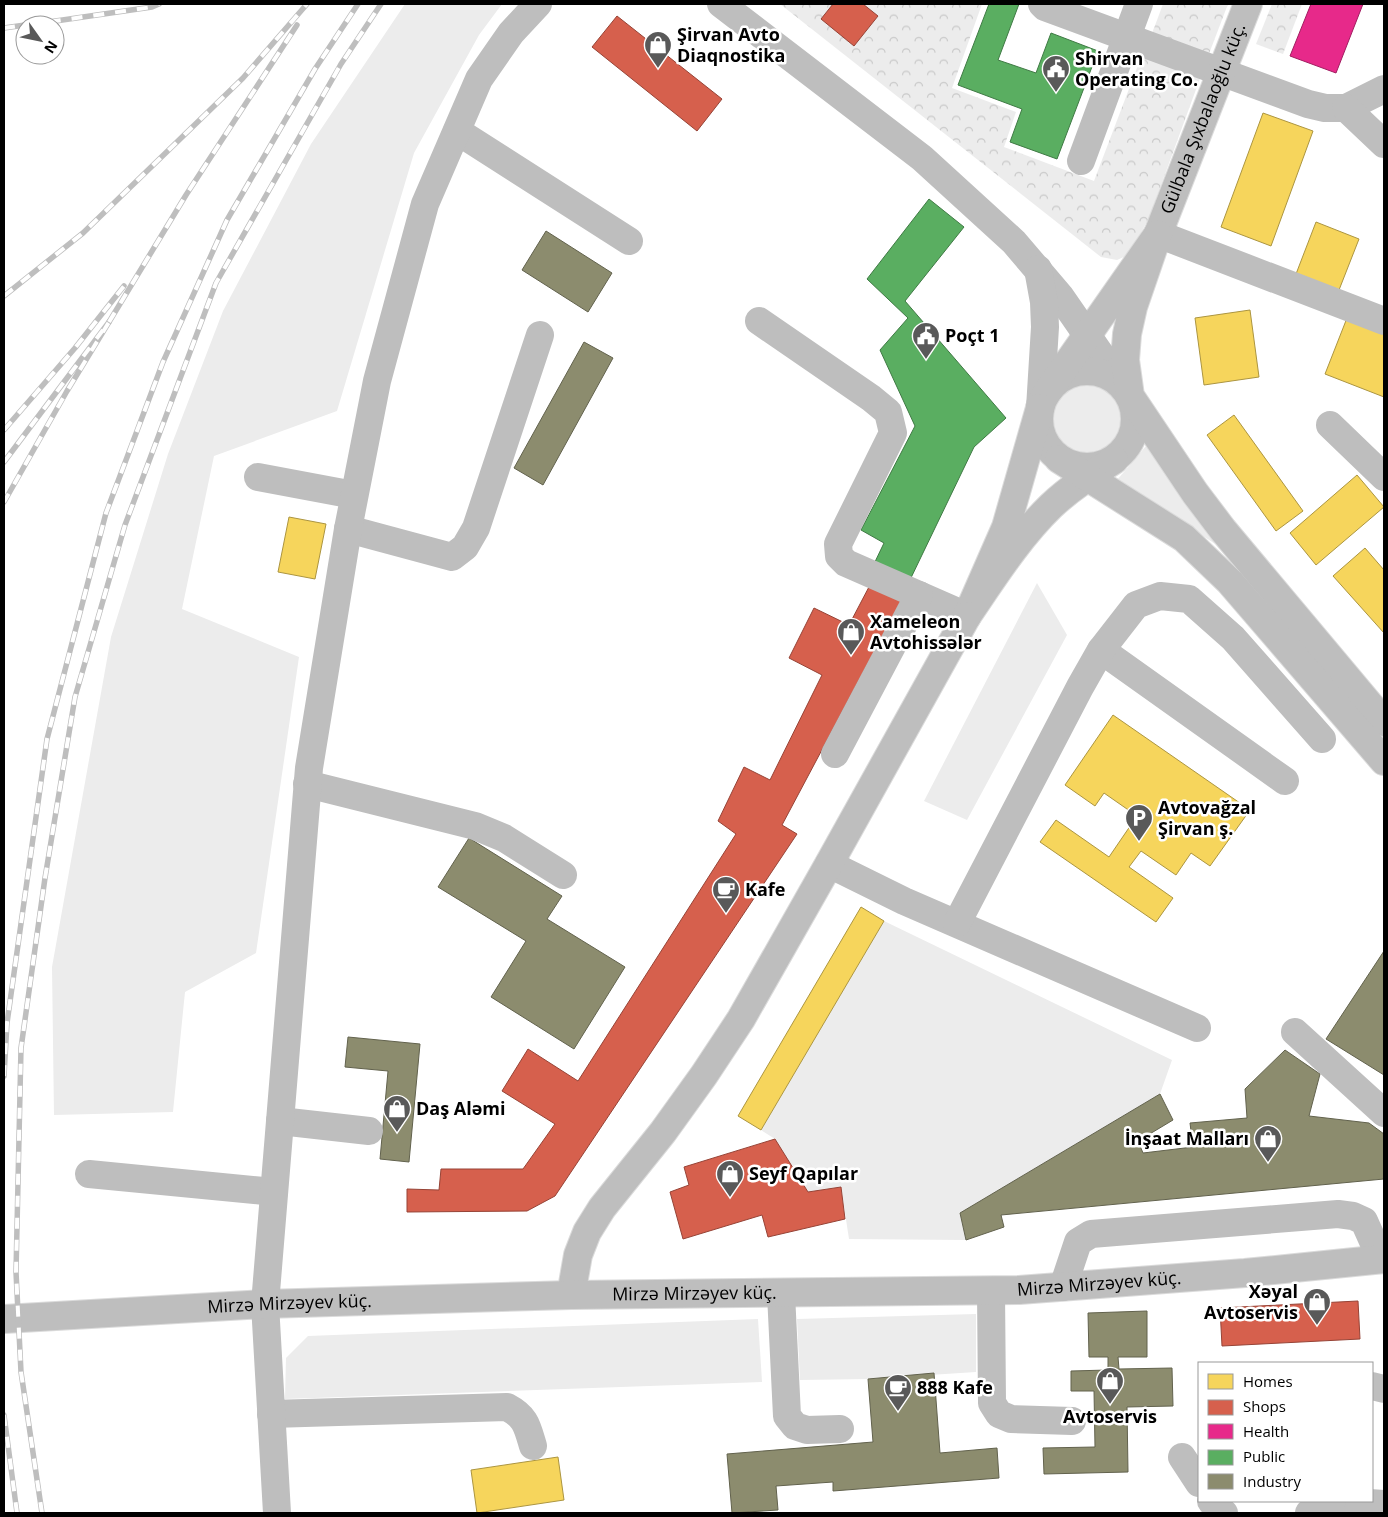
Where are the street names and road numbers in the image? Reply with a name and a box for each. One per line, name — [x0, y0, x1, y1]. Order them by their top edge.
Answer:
street label: Gülbala Şıxbalaoğlu küç. — [1154, 19, 1250, 217]
street label: Mirzə Mirzəyev küç. — [1016, 1265, 1182, 1301]
street label: Mirzə Mirzəyev küç. — [612, 1280, 777, 1306]
street label: Mirzə Mirzəyev küç. — [207, 1288, 372, 1318]

